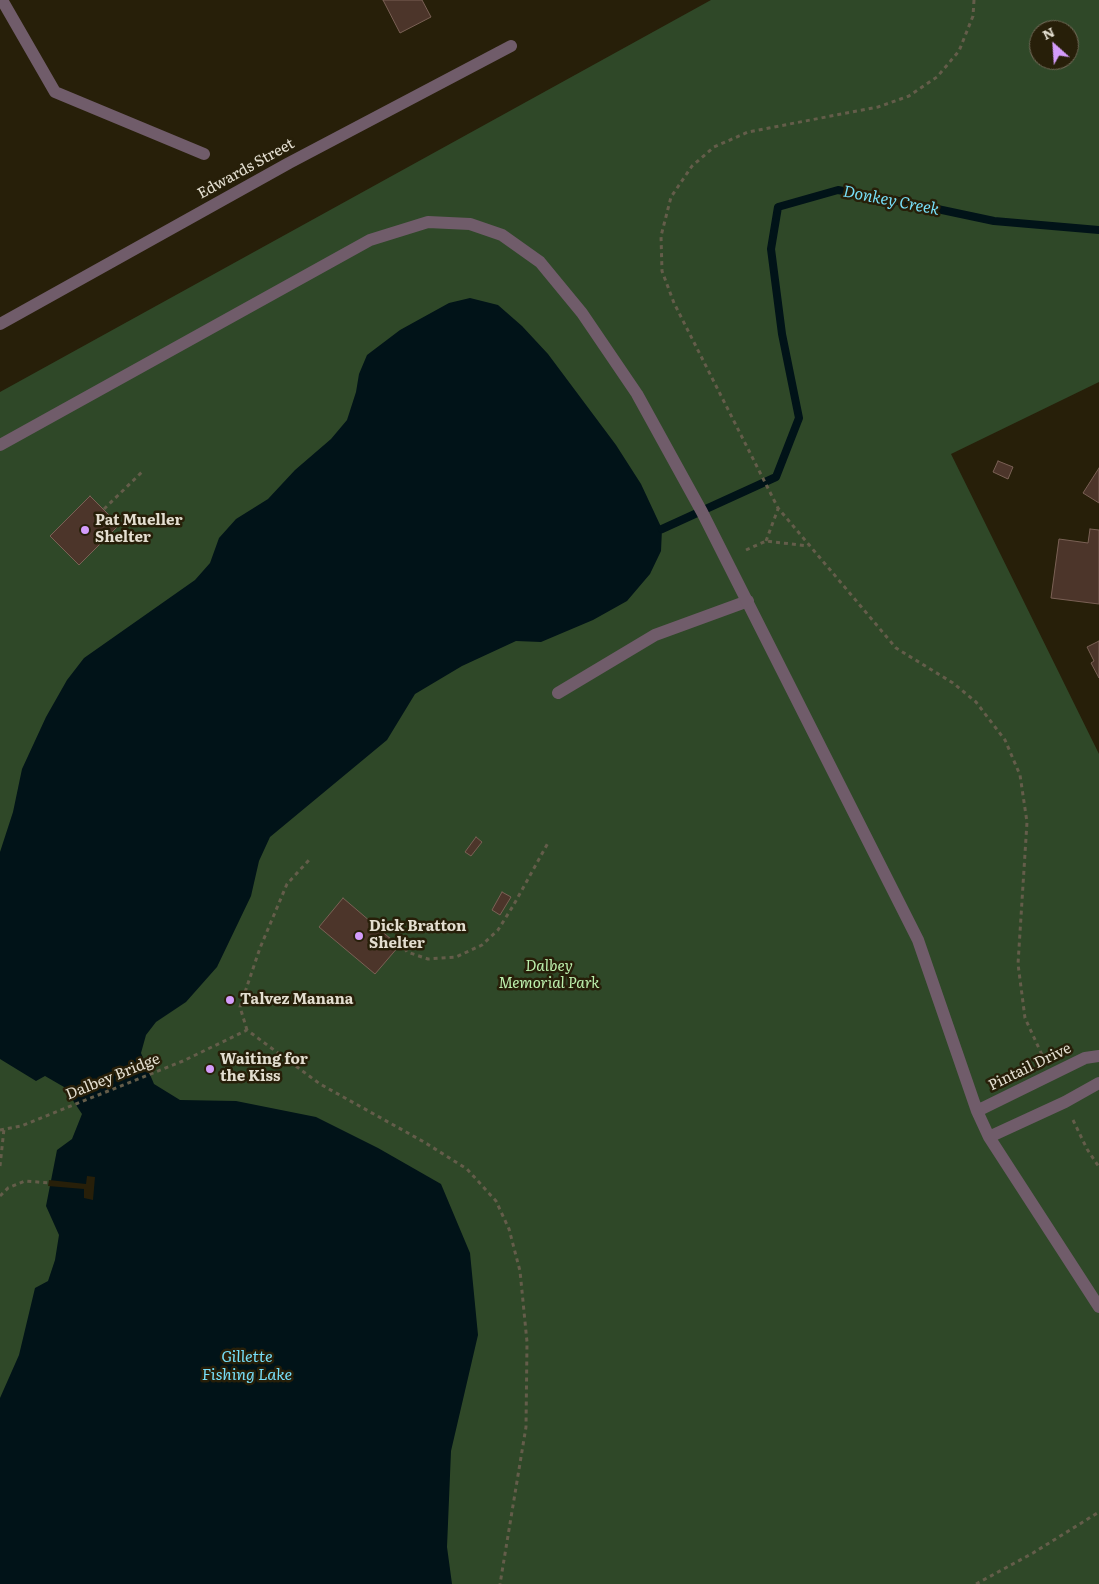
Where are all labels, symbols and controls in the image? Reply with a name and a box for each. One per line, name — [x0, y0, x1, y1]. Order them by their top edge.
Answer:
north arrow — [1029, 20, 1079, 70]
text: N — [1038, 21, 1058, 44]
street label: Edwards Street — [194, 135, 298, 203]
water label: Donkey Creek — [841, 182, 941, 220]
place label: Pat Mueller Shelter — [95, 512, 183, 547]
marker: Pat Mueller Shelter — [79, 524, 91, 536]
place label: Dick Bratton Shelter — [369, 918, 466, 953]
marker: Dick Bratton Shelter — [353, 930, 365, 942]
park label: Dalbey Memorial Park — [499, 958, 599, 993]
place label: Talvez Manana — [240, 991, 354, 1009]
marker: Talvez Manana — [224, 994, 236, 1006]
street label: Pintail Drive — [986, 1039, 1074, 1095]
street label: Dalbey Bridge — [63, 1050, 163, 1104]
place label: Waiting for the Kiss — [220, 1051, 308, 1086]
marker: Waiting for the Kiss — [204, 1063, 216, 1075]
water label: Gillette Fishing Lake — [202, 1347, 292, 1385]

